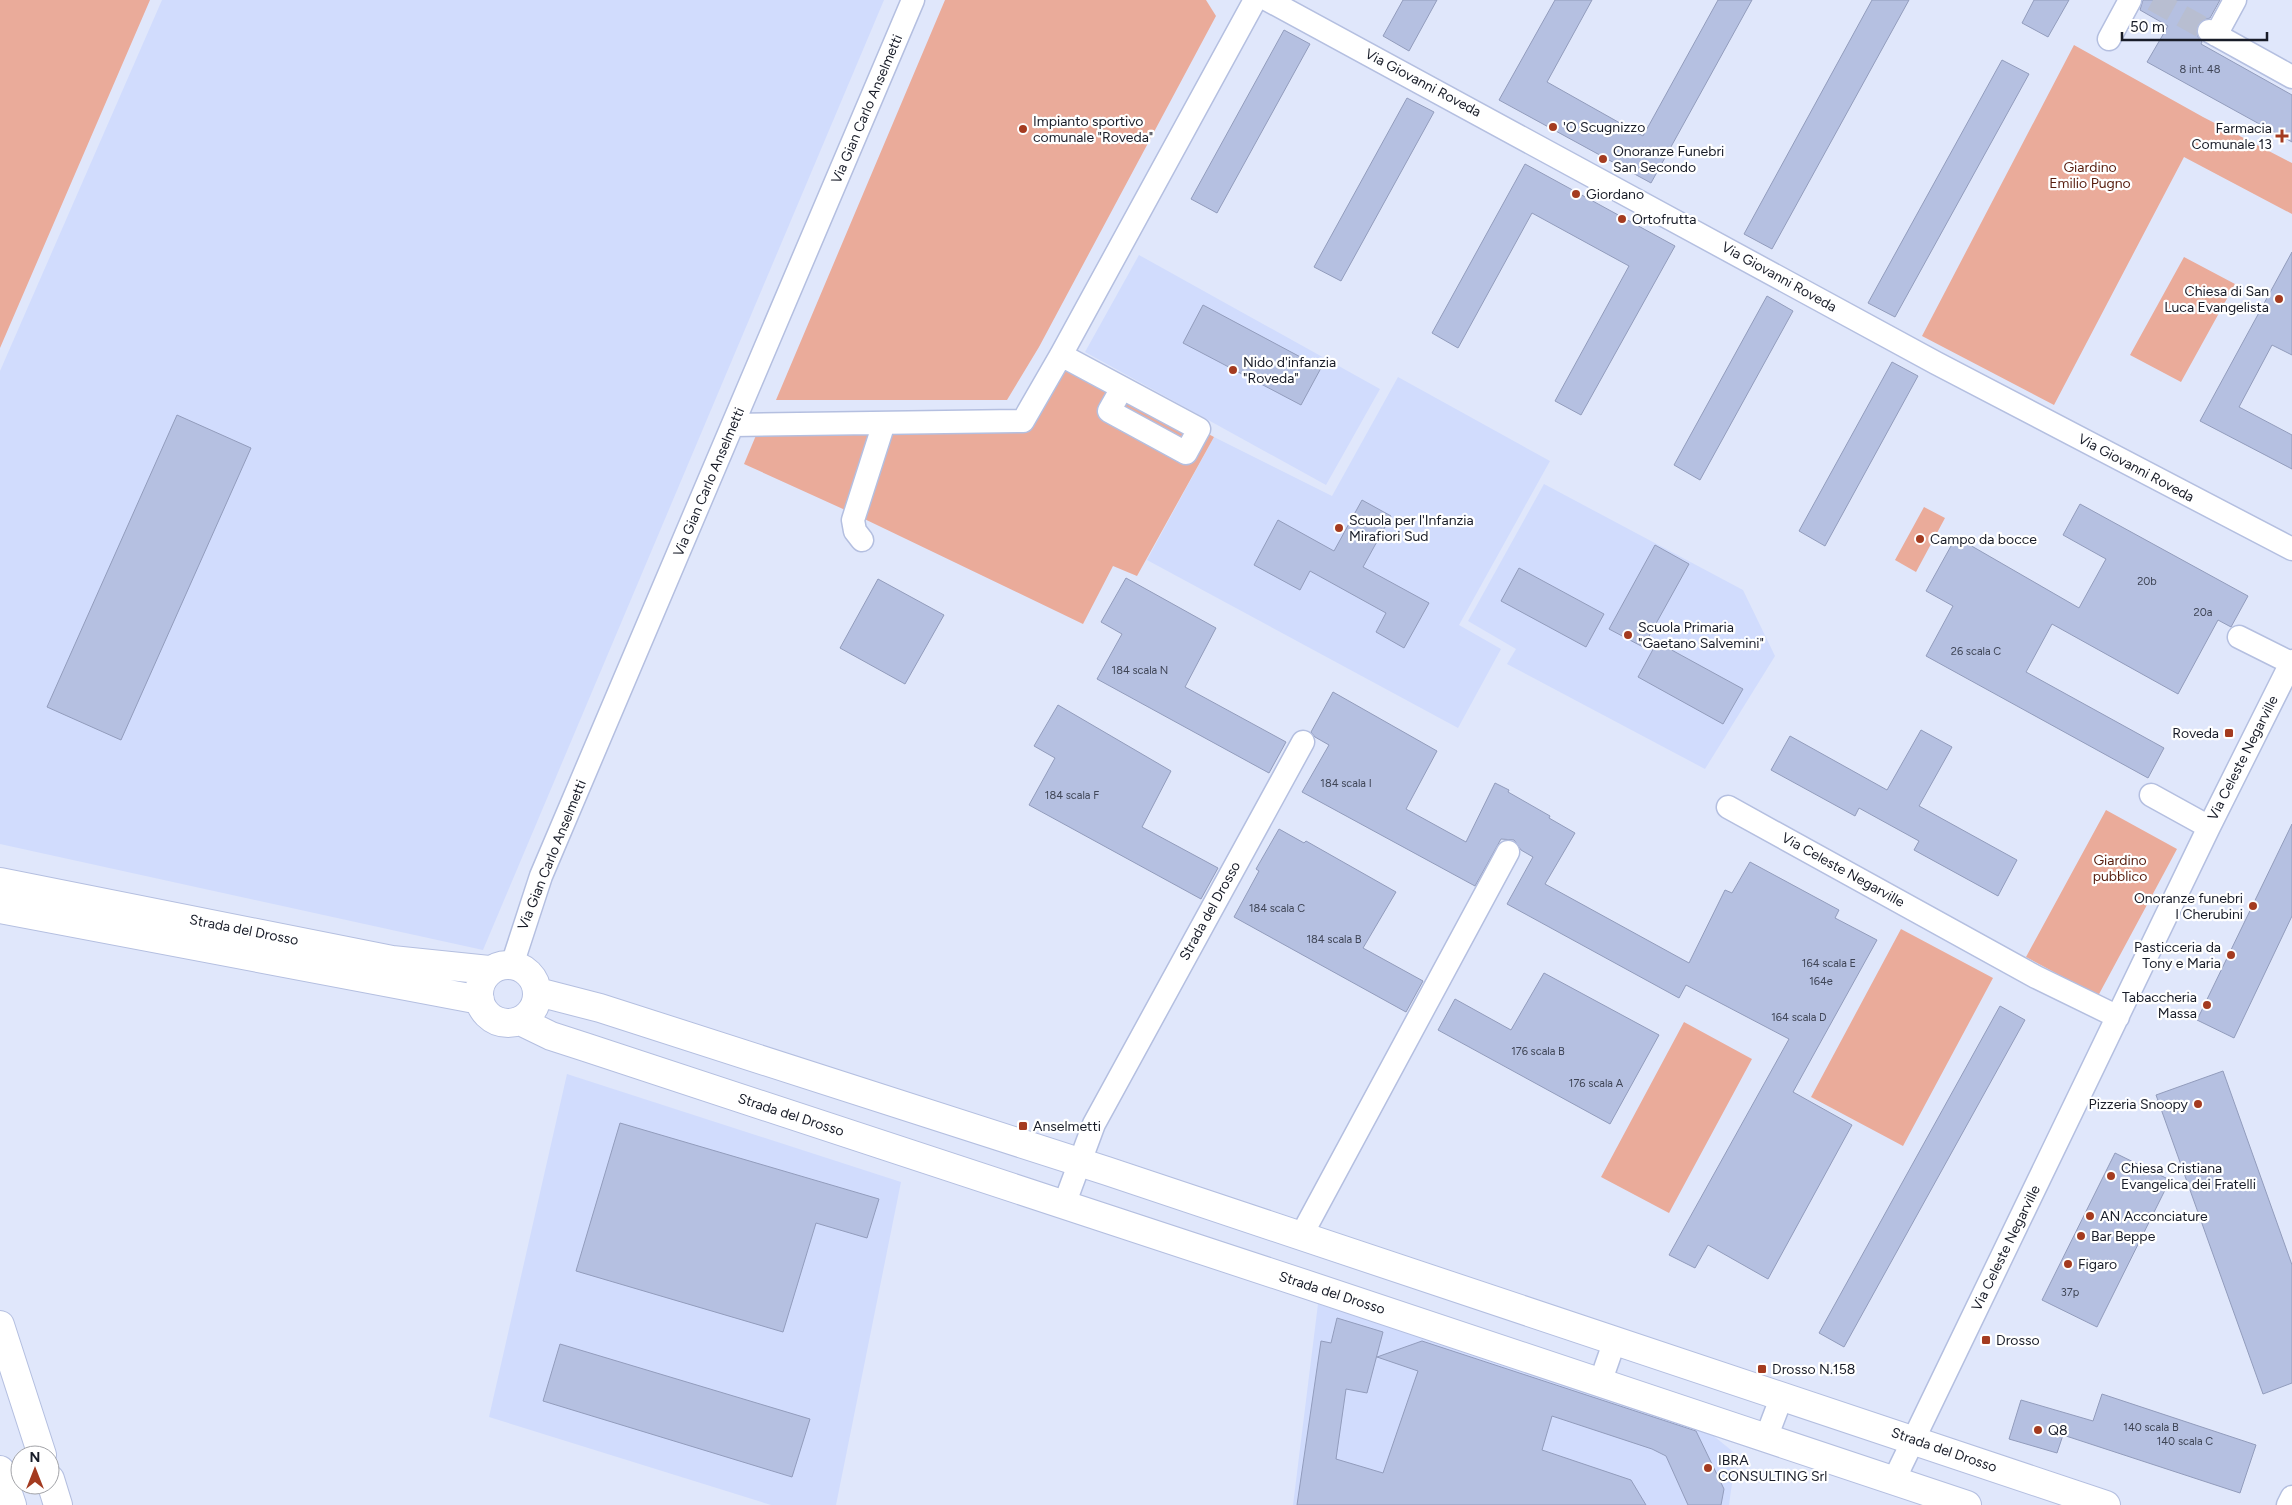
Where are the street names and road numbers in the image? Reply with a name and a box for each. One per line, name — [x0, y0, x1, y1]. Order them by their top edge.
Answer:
street label: Via Gian Carlo Anselmetti — [828, 32, 906, 186]
street label: Via Giovanni Roveda — [1362, 45, 1484, 121]
street label: Via Giovanni Roveda — [1719, 238, 1839, 316]
street label: Via Gian Carlo Anselmetti — [670, 405, 748, 559]
street label: Via Giovanni Roveda — [2075, 430, 2197, 506]
street label: Via Celeste Negarville — [2204, 692, 2282, 823]
street label: Via Gian Carlo Anselmetti — [514, 777, 590, 933]
street label: Via Celeste Negarville — [1779, 829, 1908, 911]
street label: Strada del Drosso — [1176, 859, 1244, 963]
street label: Strada del Drosso — [188, 911, 300, 949]
street label: Strada del Drosso — [736, 1090, 846, 1140]
street label: Via Celeste Negarville — [1968, 1182, 2044, 1314]
street label: Strada del Drosso — [1277, 1268, 1387, 1318]
street label: Strada del Drosso — [1889, 1424, 1999, 1476]

